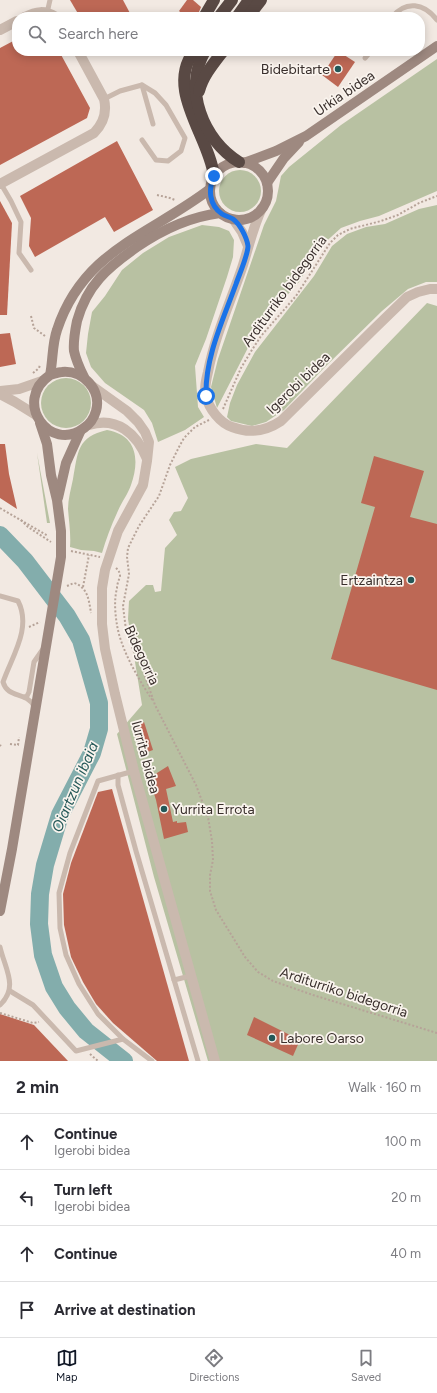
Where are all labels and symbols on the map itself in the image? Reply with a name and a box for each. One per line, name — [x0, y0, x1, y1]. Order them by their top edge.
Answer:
place label: Bidebitarte — [261, 61, 330, 78]
marker: Bidebitarte — [333, 64, 343, 74]
street label: Urkia bidea — [311, 67, 378, 120]
route end — [205, 167, 223, 185]
street label: Arditurriko bidegorria — [238, 232, 330, 350]
street label: Igerobi bidea — [263, 349, 334, 418]
route start — [197, 387, 215, 405]
place label: Ertzaintza — [340, 572, 403, 589]
marker: Ertzaintza — [406, 575, 416, 585]
street label: Bidegorria — [120, 623, 163, 688]
street label: Iurrita bidea — [128, 719, 163, 795]
water label: Oiartzun ibaia — [48, 739, 102, 835]
place label: Yurrita Errota — [172, 801, 255, 818]
marker: Yurrita Errota — [159, 804, 169, 814]
street label: Arditurriko bidegorria — [278, 964, 410, 1021]
place label: Labore Oarso — [280, 1030, 364, 1047]
marker: Labore Oarso — [267, 1033, 277, 1043]

